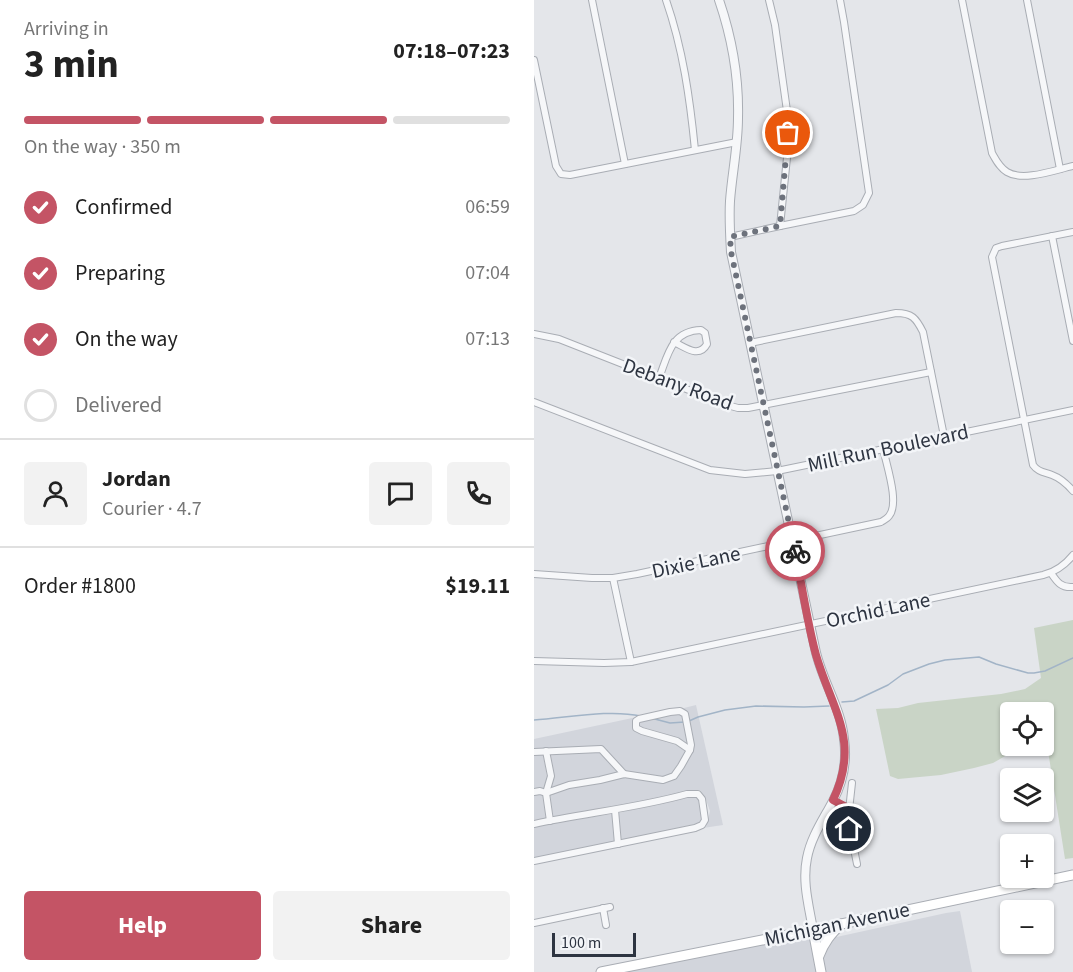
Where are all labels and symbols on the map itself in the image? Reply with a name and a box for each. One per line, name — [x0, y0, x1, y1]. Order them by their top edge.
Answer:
pin — [762, 107, 813, 158]
street label: Debany Road — [618, 350, 738, 418]
street label: Mill Run Boulevard — [805, 416, 971, 480]
courier — [765, 521, 825, 581]
street label: Dixie Lane — [649, 538, 743, 586]
street label: Orchid Lane — [823, 584, 933, 636]
pin — [823, 803, 874, 854]
street label: Michigan Avenue — [762, 894, 912, 954]
scale bar — [552, 930, 636, 958]

